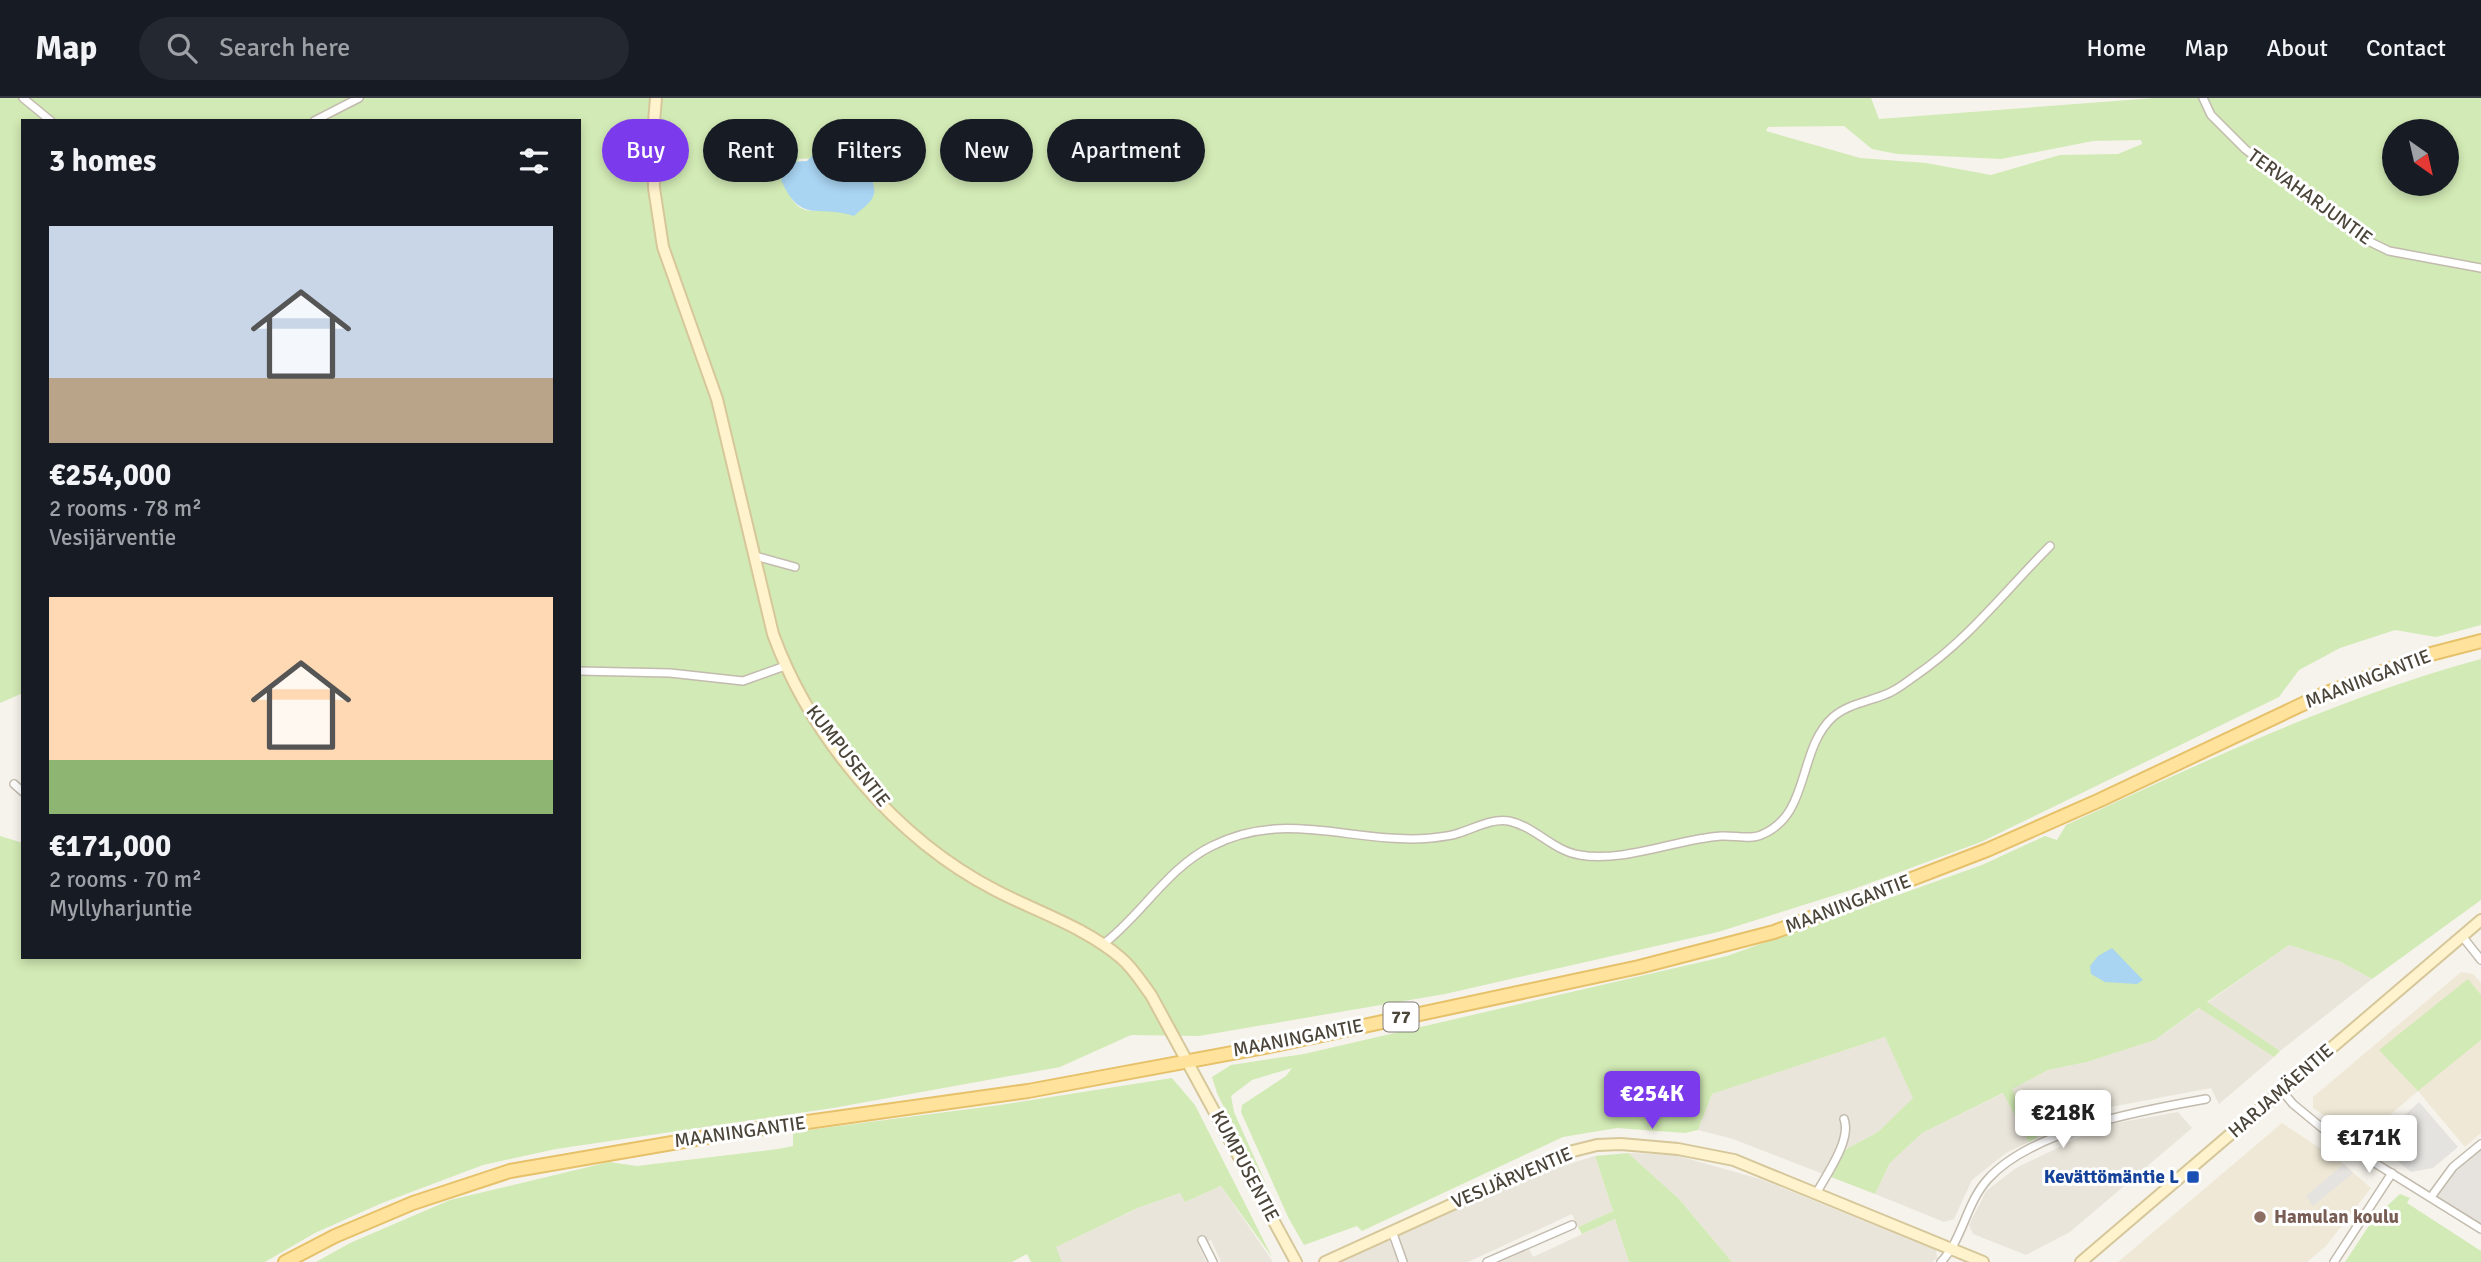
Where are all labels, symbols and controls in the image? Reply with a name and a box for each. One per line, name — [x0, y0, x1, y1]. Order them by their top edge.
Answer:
search box — [139, 17, 629, 80]
text: Map — [35, 28, 97, 69]
icon: search — [163, 29, 201, 67]
text: Search here — [219, 32, 350, 64]
text: Home — [2086, 33, 2146, 63]
text: Map — [2184, 33, 2229, 63]
text: About — [2267, 33, 2328, 63]
text: Contact — [2366, 33, 2446, 63]
chip: Buy — [602, 119, 689, 182]
chip: Rent — [703, 119, 798, 182]
chip: Filters — [812, 119, 926, 182]
chip: New — [940, 119, 1033, 182]
chip: Apartment — [1047, 119, 1205, 182]
north arrow — [2382, 119, 2459, 196]
map controls — [2382, 119, 2459, 196]
icon: filters — [515, 142, 553, 180]
text: 3 homes — [49, 143, 156, 180]
street label: TERVAHARJUNTIE — [2243, 144, 2377, 250]
icon: home — [238, 271, 364, 397]
text: €254,000 — [49, 457, 171, 494]
text: 2 rooms · 78 m² — [49, 494, 202, 523]
text: Vesijärventie — [49, 523, 176, 552]
icon: home — [238, 642, 364, 768]
street label: MAANINGANTIE — [2302, 644, 2434, 714]
street label: KUMPUSENTIE — [801, 700, 895, 812]
text: €171,000 — [49, 828, 171, 865]
text: 2 rooms · 70 m² — [49, 865, 202, 894]
street label: MAANINGANTIE — [1782, 869, 1914, 939]
text: Myllyharjuntie — [49, 894, 193, 923]
road number: 77 — [1384, 1002, 1418, 1032]
street label: MAANINGANTIE — [1231, 1014, 1365, 1062]
street label: HARJAMÄENTIE — [2223, 1039, 2339, 1143]
pin: €254K — [1603, 1072, 1701, 1131]
text: €254K — [1620, 1079, 1684, 1108]
pin: €218K — [2014, 1090, 2112, 1150]
text: €218K — [2031, 1098, 2095, 1127]
street label: KUMPUSENTIE — [1206, 1106, 1284, 1226]
street label: MAANINGANTIE — [673, 1111, 807, 1153]
pin: €171K — [2320, 1116, 2418, 1175]
text: €171K — [2337, 1123, 2401, 1152]
street label: VESIJÄRVENTIE — [1448, 1142, 1576, 1214]
place label: Kevättömäntie L — [2044, 1165, 2179, 1189]
marker: Kevättömäntie L — [2185, 1169, 2201, 1185]
place label: Hamulan koulu — [2274, 1205, 2399, 1229]
marker: Hamulan koulu — [2252, 1209, 2268, 1225]

